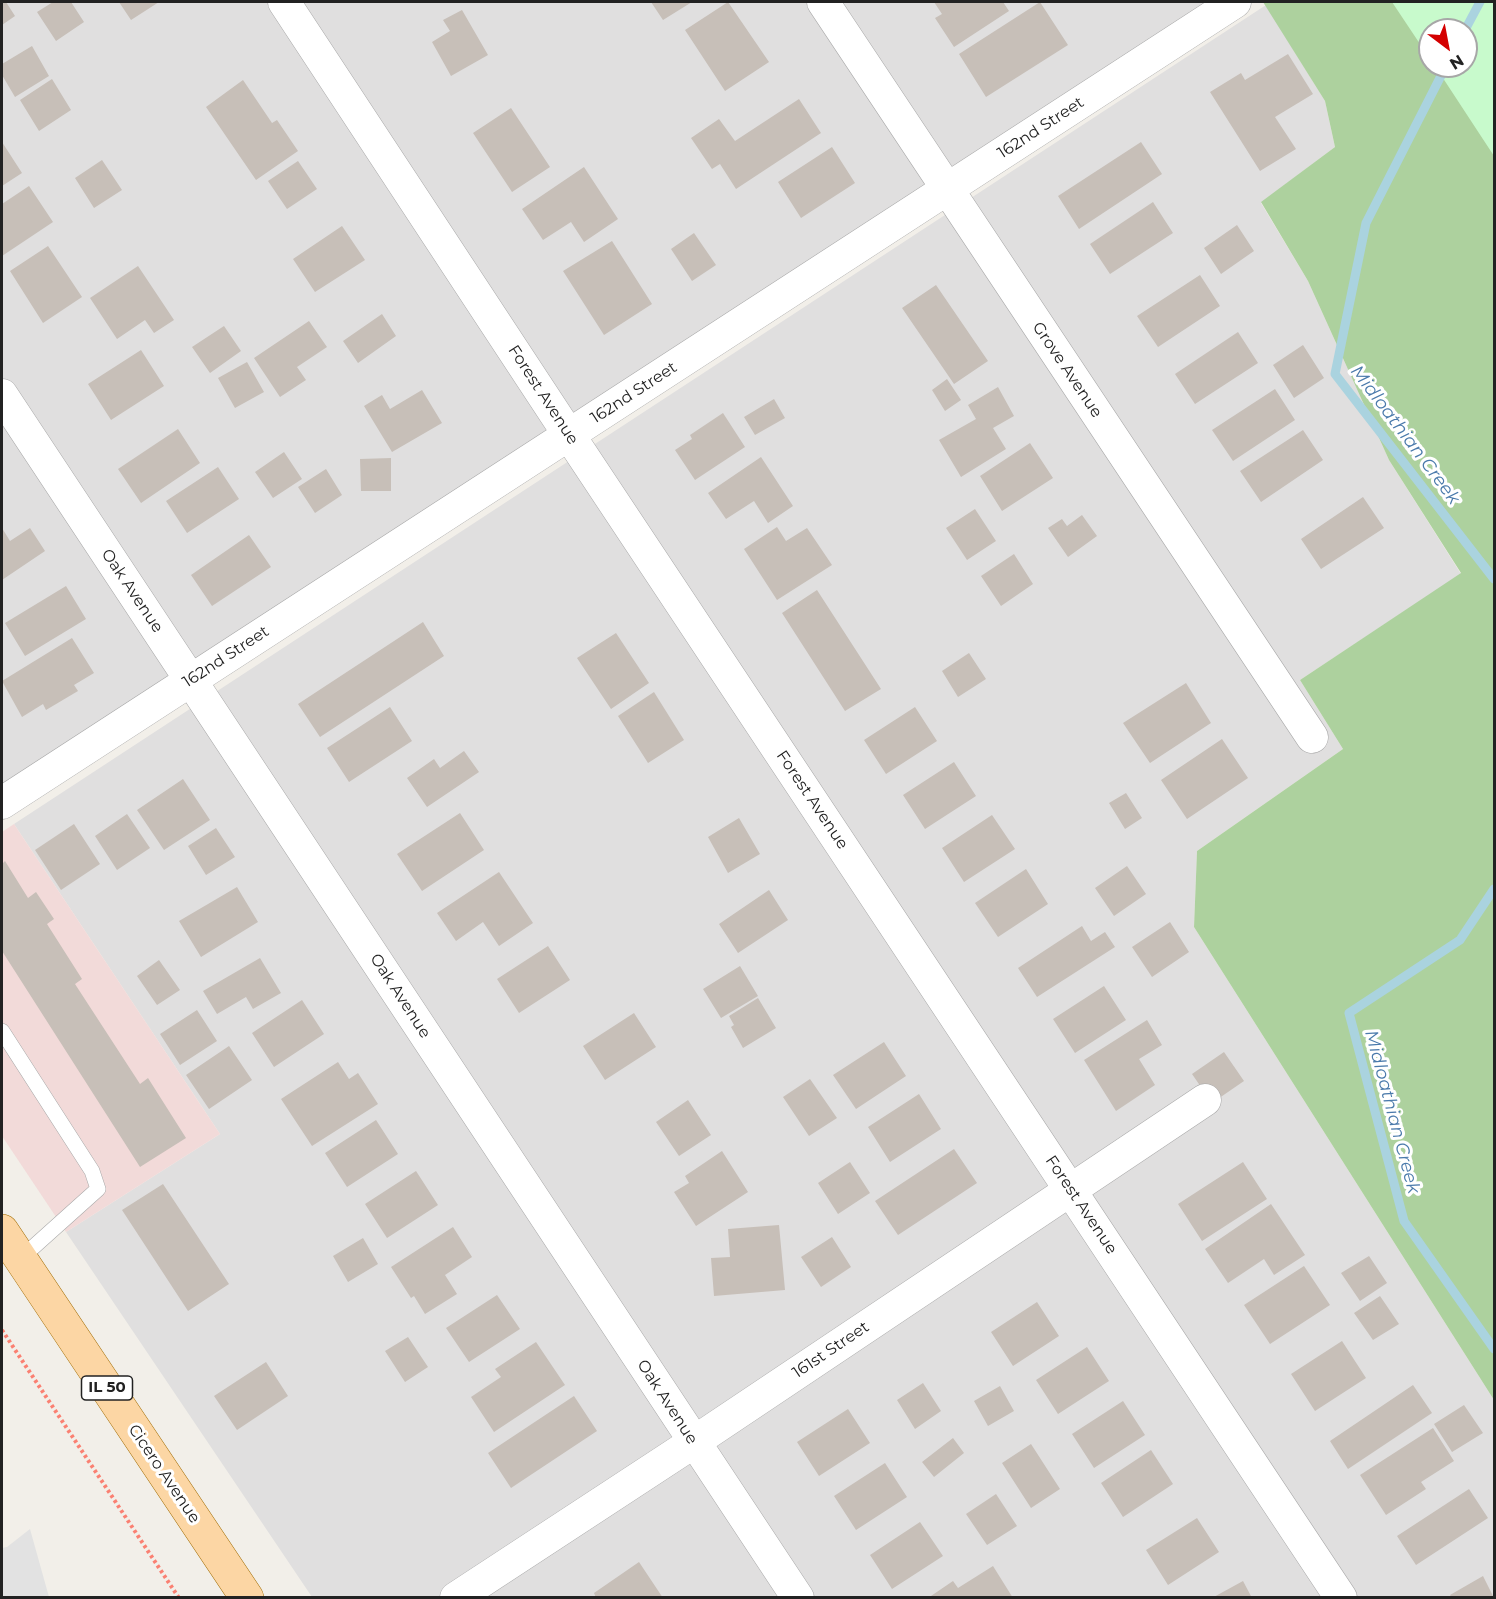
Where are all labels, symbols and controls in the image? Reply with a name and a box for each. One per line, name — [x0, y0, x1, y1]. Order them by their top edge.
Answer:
north arrow — [1418, 18, 1478, 78]
text: N — [1446, 51, 1467, 73]
street label: 162nd Street — [994, 93, 1088, 163]
street label: Grove Avenue — [1028, 319, 1106, 421]
street label: Forest Avenue — [504, 342, 582, 448]
street label: 162nd Street — [587, 358, 681, 428]
water label: Midloathian Creek — [1346, 361, 1464, 509]
street label: Oak Avenue — [97, 545, 167, 637]
street label: 162nd Street — [179, 622, 273, 692]
street label: Forest Avenue — [772, 747, 852, 853]
street label: Oak Avenue — [366, 950, 434, 1042]
water label: Midloathian Creek — [1360, 1028, 1424, 1196]
street label: Forest Avenue — [1041, 1152, 1121, 1258]
street label: 161st Street — [789, 1317, 873, 1383]
street label: Oak Avenue — [633, 1356, 701, 1448]
road number: IL 50 — [82, 1376, 132, 1400]
street label: Cicero Avenue — [124, 1421, 204, 1527]

